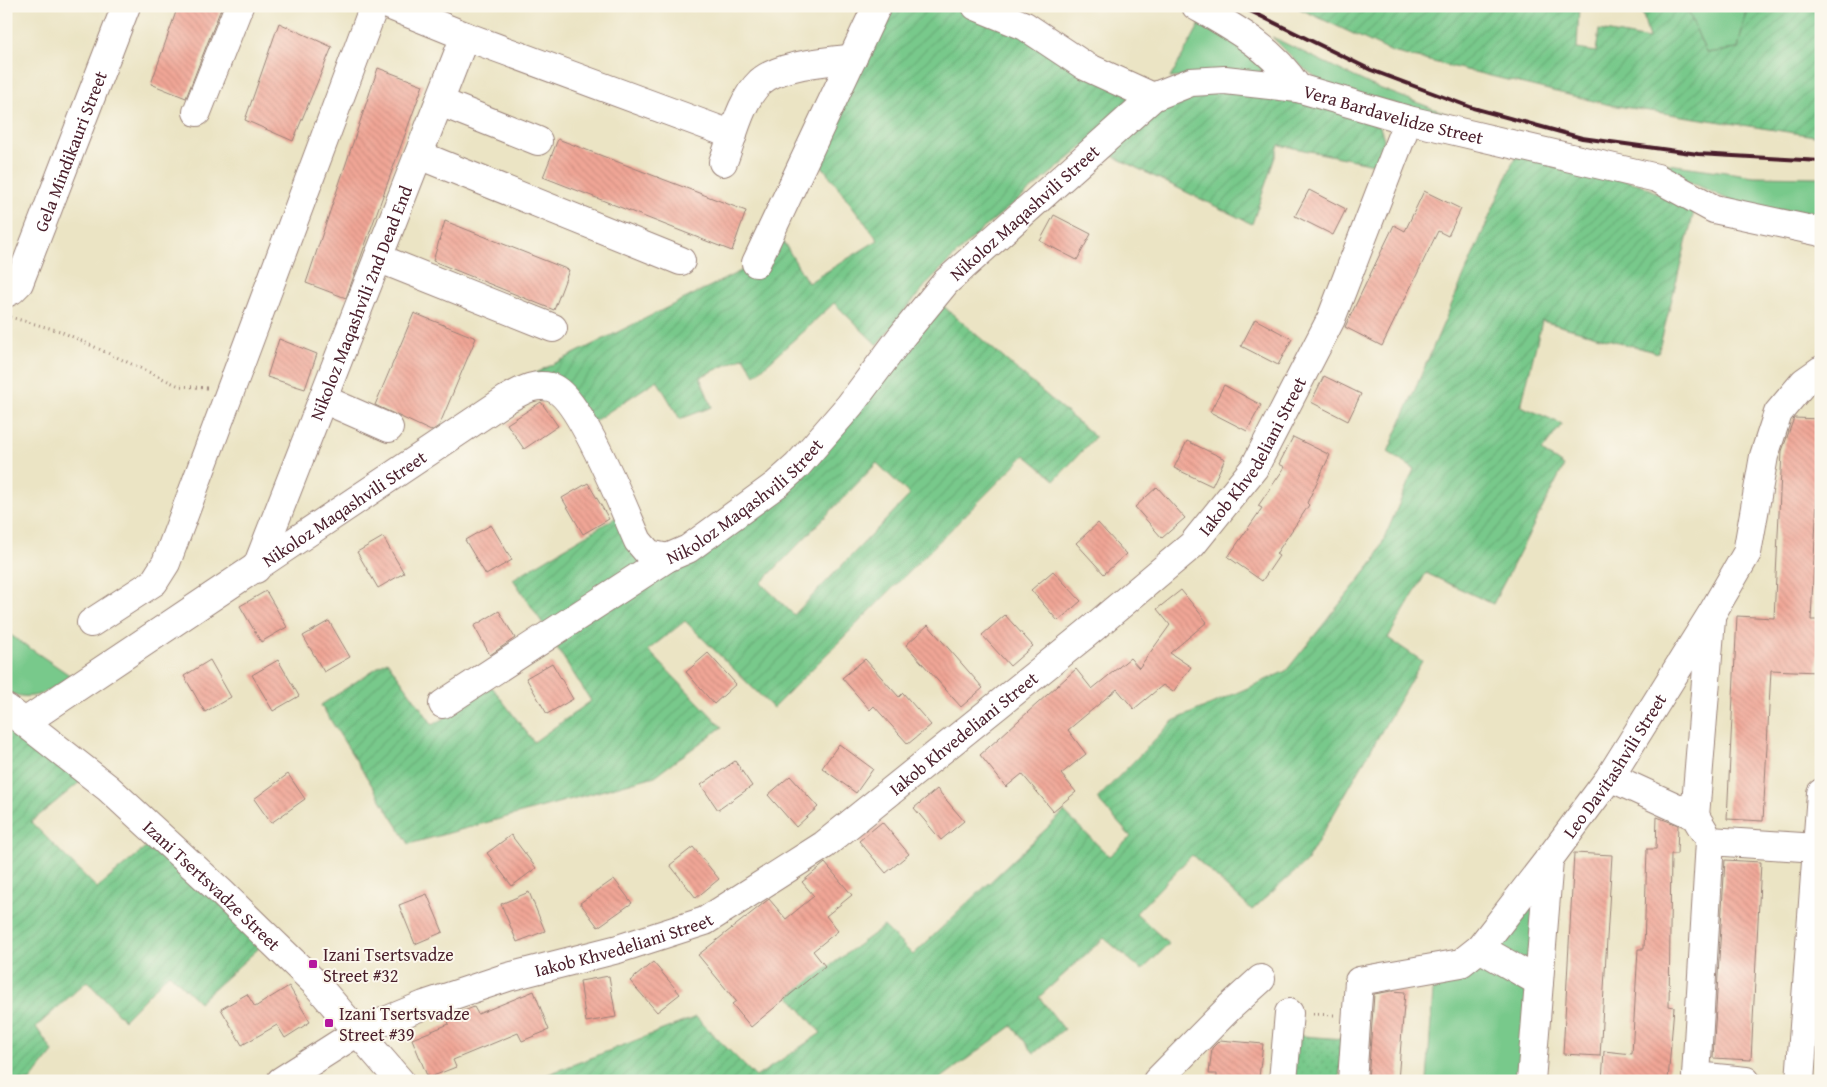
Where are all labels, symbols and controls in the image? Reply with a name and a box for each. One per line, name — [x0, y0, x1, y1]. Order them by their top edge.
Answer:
street label: Gela Mindikauri Street — [27, 66, 114, 236]
street label: Vera Bardavelidze Street — [1300, 77, 1487, 151]
street label: Nikoloz Maqashvili Street — [943, 137, 1106, 287]
street label: Nikoloz Maqashvili 2nd Dead End — [302, 181, 419, 424]
street label: Iakob Khvedeliani Street — [1191, 371, 1313, 541]
street label: Nikoloz Maqashvili Street — [662, 432, 829, 570]
street label: Nikoloz Maqashvili Street — [256, 443, 432, 573]
street label: Iakob Khvedeliani Street — [883, 664, 1044, 801]
street label: Leo Davitashvili Street — [1556, 687, 1673, 843]
street label: Izani Tsertsvadze Street — [137, 813, 288, 957]
street label: Iakob Khvedeliani Street — [531, 905, 719, 983]
place label: Izani Tsertsvadze Street #32 — [323, 941, 454, 989]
marker: Izani Tsertsvadze Street #32 — [307, 958, 319, 970]
place label: Izani Tsertsvadze Street #39 — [339, 1000, 470, 1048]
marker: Izani Tsertsvadze Street #39 — [323, 1017, 335, 1029]

